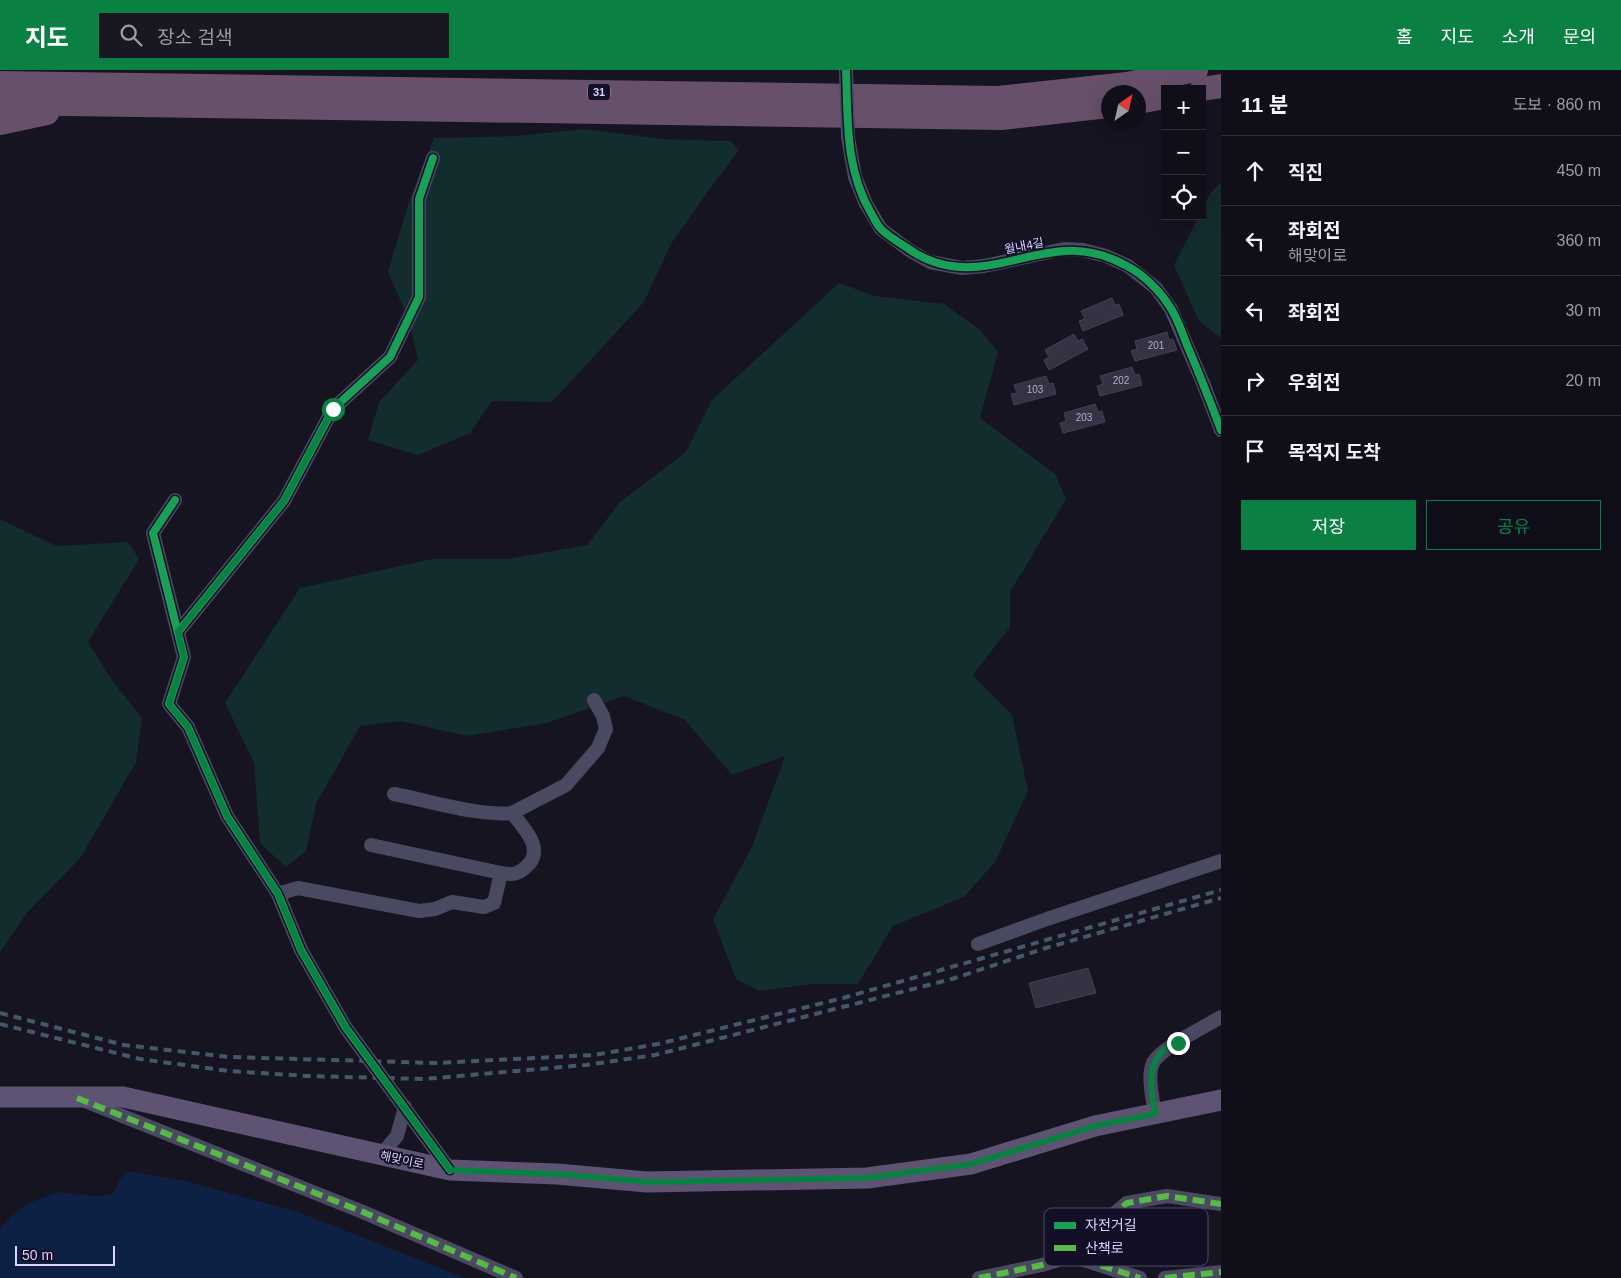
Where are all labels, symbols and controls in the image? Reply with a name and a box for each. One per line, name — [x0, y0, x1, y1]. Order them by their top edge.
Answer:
search box — [99, 13, 449, 58]
icon: search — [117, 21, 145, 49]
text: 지도 — [25, 24, 69, 51]
text: 장소 검색 — [157, 27, 232, 48]
text: 홈 — [1396, 27, 1413, 47]
text: 지도 — [1441, 27, 1474, 47]
text: 소개 — [1502, 27, 1535, 47]
text: 문의 — [1563, 27, 1596, 47]
road number: 31 — [588, 84, 610, 101]
north arrow — [1101, 85, 1146, 130]
map controls — [1161, 85, 1206, 220]
button: + — [1161, 85, 1206, 130]
text: 11 분 — [1241, 93, 1288, 116]
text: 도보 · 860 m — [1513, 96, 1601, 113]
button: − — [1161, 130, 1206, 175]
icon: ahead — [1241, 157, 1269, 185]
text: 직진 — [1288, 162, 1323, 183]
text: 450 m — [1557, 162, 1601, 179]
button: locate — [1161, 175, 1206, 220]
text: 좌회전 — [1288, 220, 1340, 241]
icon: left — [1241, 227, 1269, 255]
text: 360 m — [1557, 232, 1601, 249]
street label: 월내4길 — [1003, 235, 1045, 257]
text: 해맞이로 — [1288, 247, 1347, 264]
icon: left — [1241, 297, 1269, 325]
text: 좌회전 — [1288, 302, 1340, 323]
text: 30 m — [1565, 302, 1601, 319]
house number: 201 — [1148, 340, 1165, 351]
icon: right — [1241, 367, 1269, 395]
text: 우회전 — [1288, 372, 1340, 393]
text: 20 m — [1565, 372, 1601, 389]
house number: 202 — [1113, 375, 1130, 386]
house number: 103 — [1027, 384, 1044, 395]
route start — [322, 398, 345, 421]
house number: 203 — [1076, 412, 1093, 423]
icon: arrive — [1241, 437, 1269, 465]
text: 목적지 도착 — [1288, 442, 1381, 463]
button: 저장 — [1241, 500, 1416, 550]
button: 공유 — [1426, 500, 1601, 550]
route end — [1167, 1032, 1190, 1055]
street label: 해맞이로 — [379, 1149, 425, 1171]
legend — [1044, 1208, 1208, 1266]
text: 자전거길 — [1085, 1217, 1137, 1233]
text: 산책로 — [1085, 1240, 1124, 1256]
scale bar — [15, 1243, 115, 1266]
text: 50 m — [22, 1247, 53, 1263]

